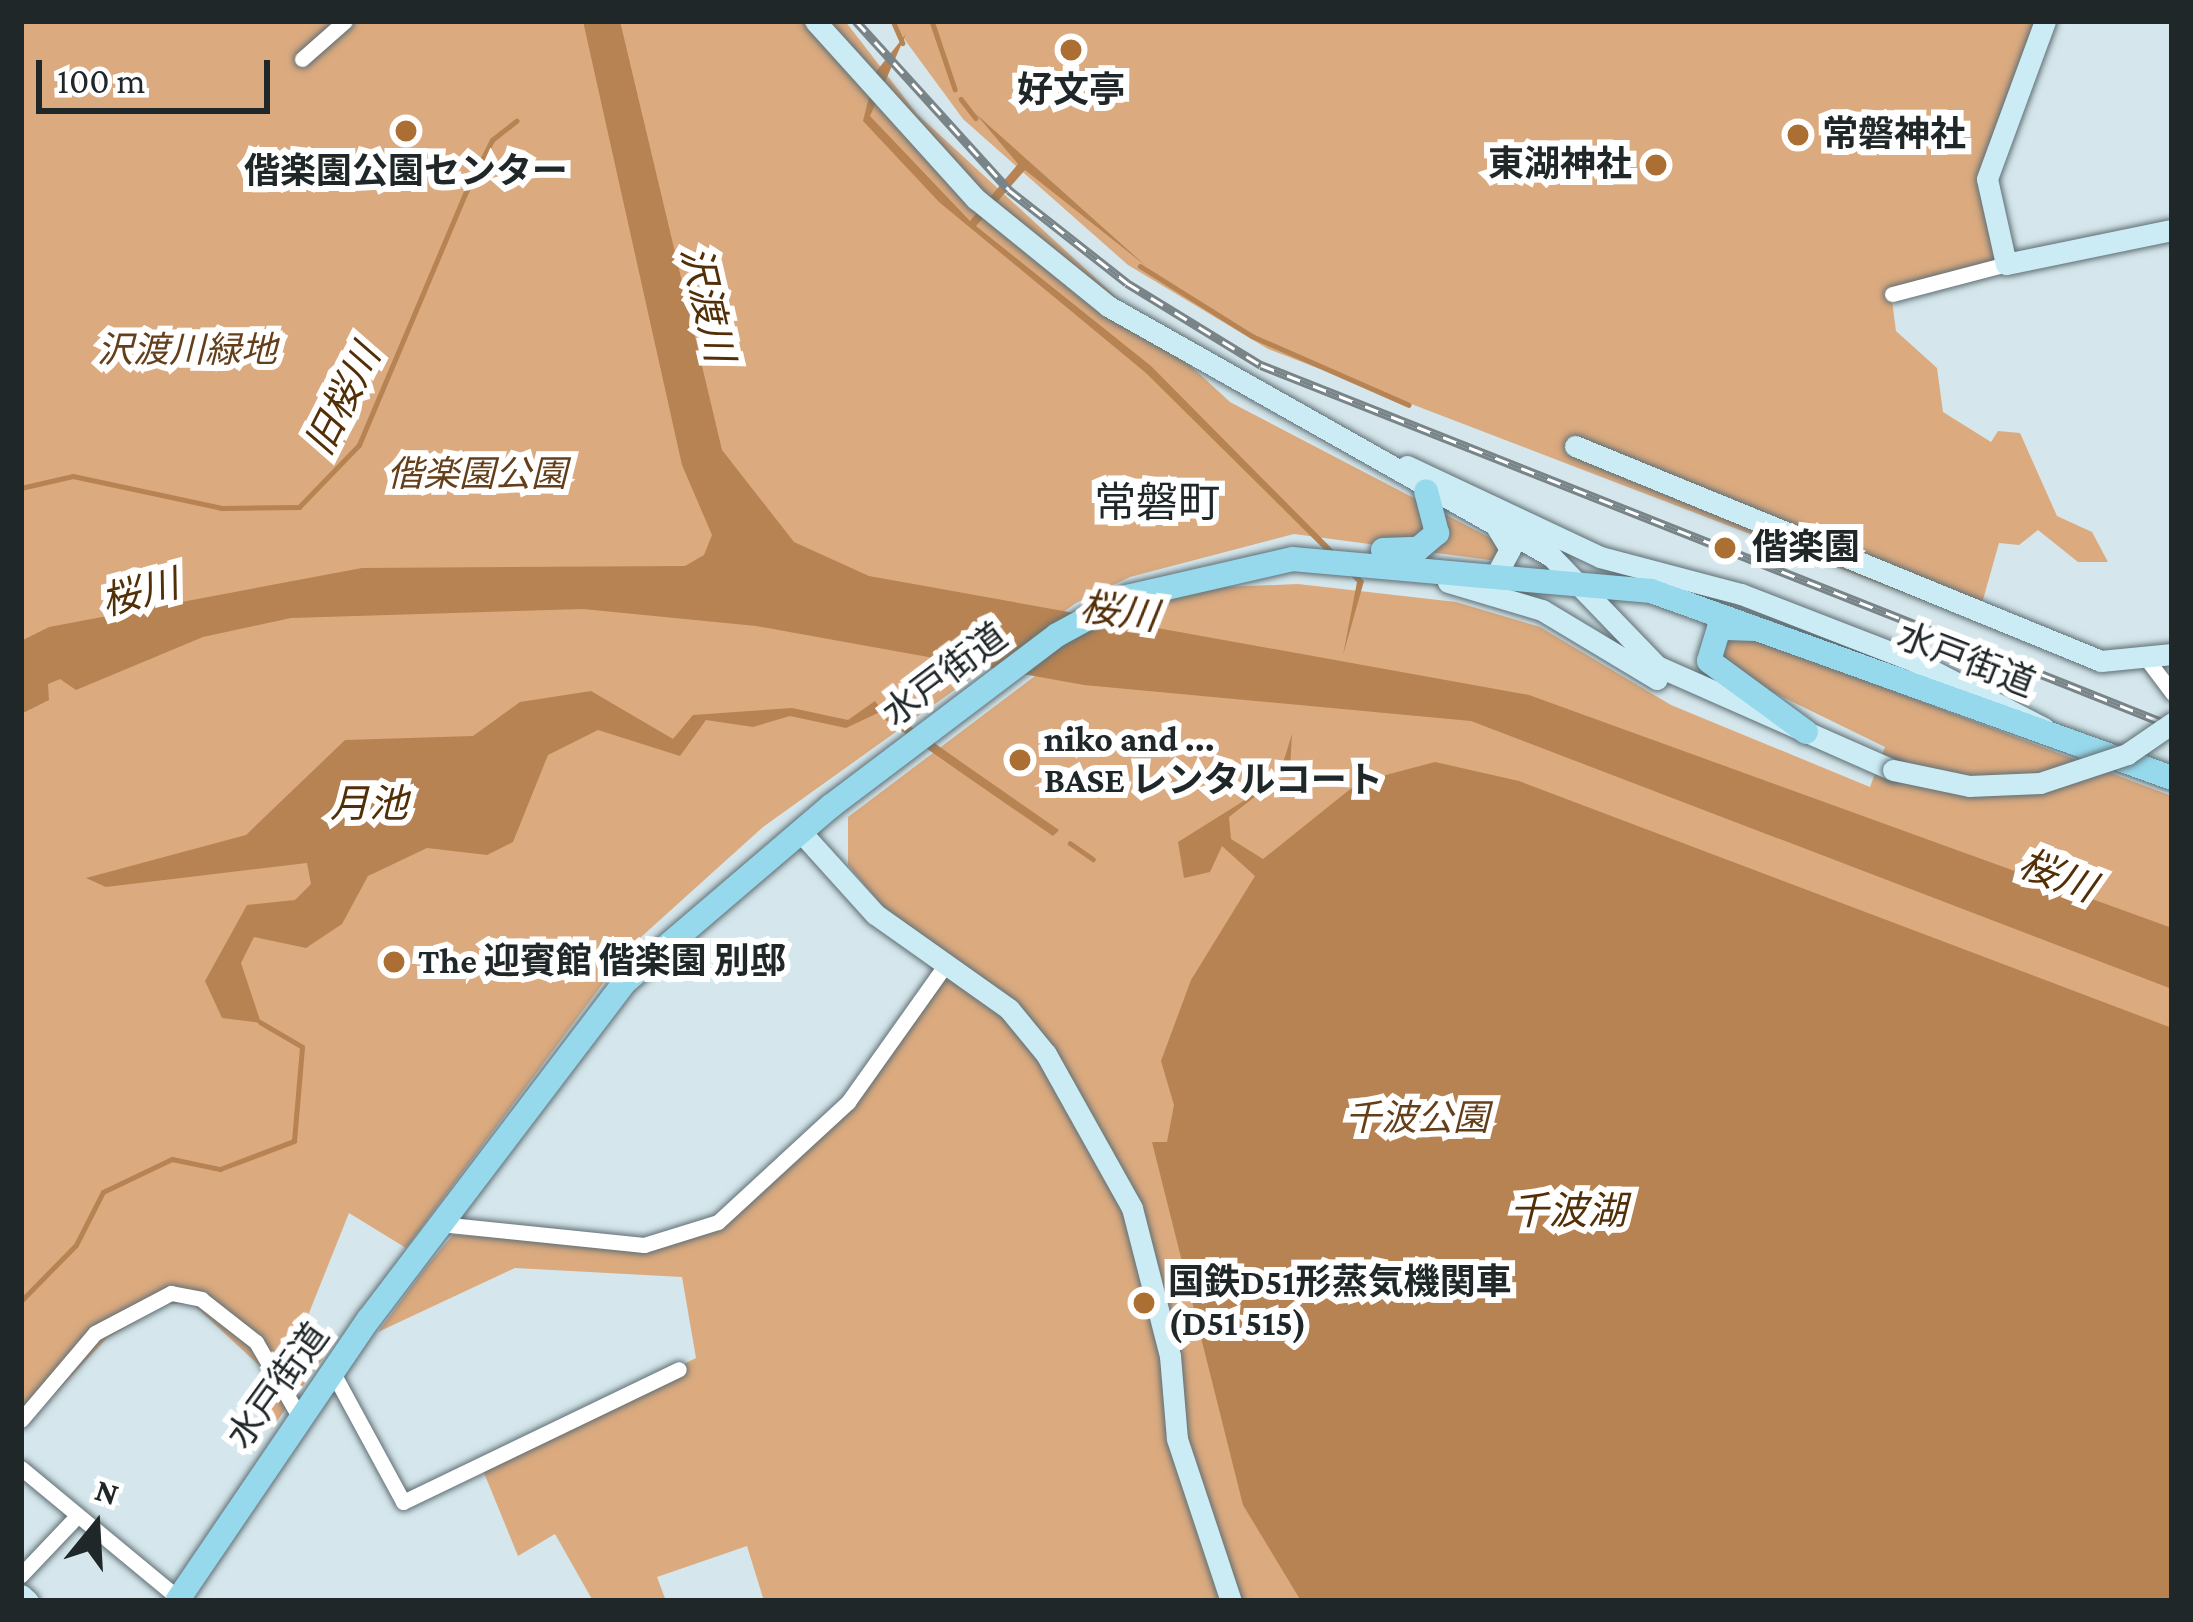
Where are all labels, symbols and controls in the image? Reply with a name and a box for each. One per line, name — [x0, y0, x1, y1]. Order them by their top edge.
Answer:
scale bar — [42, 36, 276, 110]
marker: 好文亭 — [1058, 37, 1084, 63]
text: 100 m — [57, 61, 145, 101]
place label: 好文亭 — [1017, 69, 1125, 113]
place label: 常磐神社 — [1822, 113, 1966, 157]
marker: 偕楽園公園センター — [393, 118, 419, 144]
marker: 常磐神社 — [1785, 122, 1811, 148]
place label: 東湖神社 — [1488, 143, 1632, 187]
place label: 偕楽園公園センター — [244, 150, 568, 194]
marker: 東湖神社 — [1643, 152, 1669, 178]
water label: 沢渡川 — [671, 242, 743, 366]
park label: 沢渡川緑地 — [97, 329, 277, 373]
water label: 旧桜川 — [296, 337, 390, 463]
park label: 偕楽園公園 — [387, 453, 567, 497]
district label: 常磐町 — [1094, 478, 1220, 528]
place label: 偕楽園 — [1752, 526, 1860, 570]
marker: 偕楽園 — [1709, 532, 1741, 564]
water label: 桜川 — [96, 560, 184, 626]
water label: 桜川 — [1077, 583, 1161, 641]
street label: 水戸街道 — [874, 614, 1016, 736]
street label: 水戸街道 — [1891, 614, 2041, 706]
place label: niko and ... BASE レンタルコート — [1044, 717, 1384, 802]
marker: niko and ... BASE レンタルコート — [1007, 747, 1033, 773]
water label: 月池 — [330, 781, 408, 827]
water label: 桜川 — [2012, 840, 2102, 912]
place label: The 迎賓館 偕楽園 別邸 — [418, 940, 786, 984]
marker: The 迎賓館 偕楽園 別邸 — [381, 949, 407, 975]
park label: 千波公園 — [1345, 1097, 1489, 1141]
water label: 千波湖 — [1510, 1188, 1626, 1234]
place label: 国鉄D51形蒸気機関車 (D51 515) — [1168, 1260, 1512, 1345]
marker: 国鉄D51形蒸気機関車 (D51 515) — [1131, 1290, 1157, 1316]
street label: 水戸街道 — [218, 1315, 338, 1457]
north arrow — [36, 1466, 156, 1586]
text: N — [91, 1470, 124, 1512]

